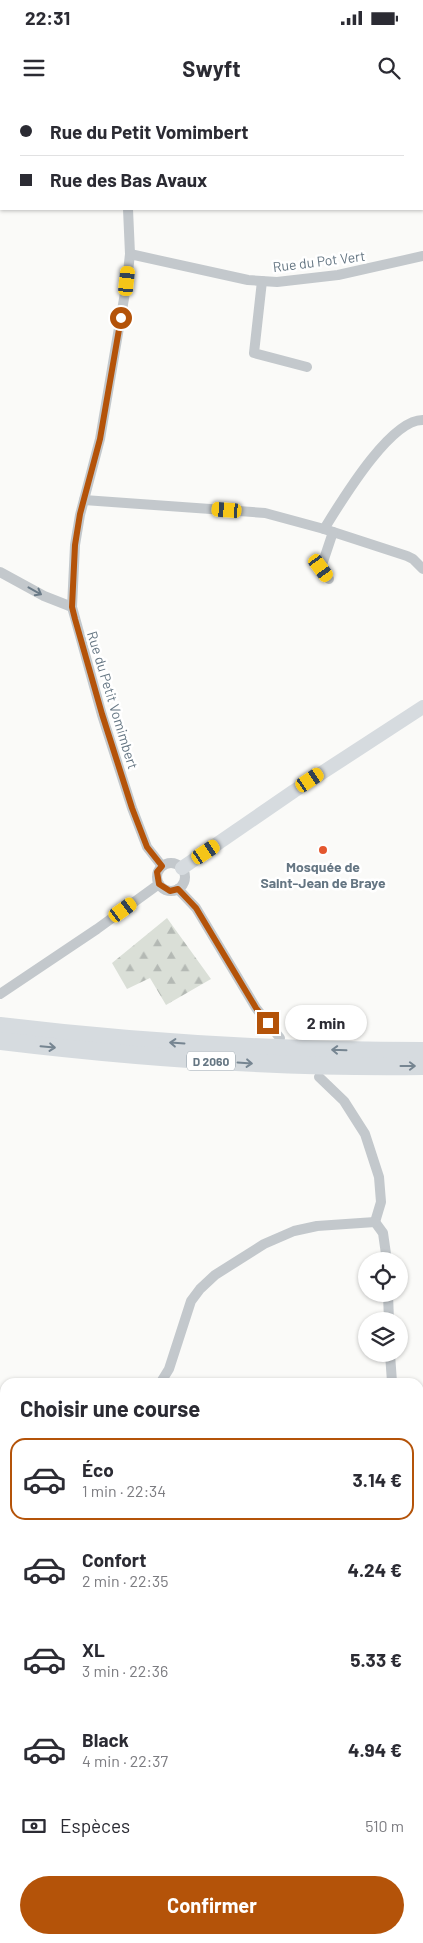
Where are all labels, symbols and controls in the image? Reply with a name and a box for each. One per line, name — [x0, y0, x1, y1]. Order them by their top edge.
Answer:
text: 22:31 — [25, 6, 70, 29]
icon: menu — [20, 54, 48, 82]
icon: search — [375, 54, 403, 82]
text: Swyft — [182, 55, 241, 81]
text: Rue du Petit Vomimbert — [50, 120, 249, 143]
text: Rue des Bas Avaux — [50, 168, 207, 191]
street label: Rue du Pot Vert — [272, 247, 366, 275]
car — [117, 265, 136, 297]
route start — [110, 307, 132, 329]
car — [211, 501, 242, 519]
car — [306, 551, 335, 585]
one-way arrow — [27, 587, 42, 597]
street label: Rue du Petit Vomimbert — [84, 629, 142, 771]
car — [293, 765, 326, 795]
car — [189, 837, 222, 867]
marker: Mosquée de Saint-Jean de Braye — [317, 844, 329, 856]
place label: Mosquée de Saint-Jean de Braye — [260, 858, 386, 891]
car — [106, 895, 139, 925]
callout: 2 min — [286, 1006, 368, 1040]
route end — [257, 1012, 279, 1034]
text: 2 min — [307, 1013, 345, 1032]
one-way arrow — [169, 1038, 185, 1047]
one-way arrow — [40, 1042, 56, 1052]
one-way arrow — [332, 1046, 348, 1055]
road number: D 2060 — [187, 1051, 235, 1070]
one-way arrow — [237, 1058, 253, 1067]
one-way arrow — [399, 1061, 415, 1071]
map controls — [358, 1252, 408, 1362]
button: locate — [358, 1252, 408, 1302]
button: layers — [358, 1312, 408, 1362]
text: Choisir une course — [20, 1395, 200, 1421]
icon: car — [22, 1457, 67, 1502]
text: Éco — [82, 1458, 114, 1481]
text: 3.14 € — [353, 1468, 402, 1491]
text: 1 min · 22:34 — [82, 1481, 166, 1500]
icon: car — [22, 1547, 67, 1592]
text: Confort — [82, 1548, 146, 1571]
text: 4.24 € — [347, 1558, 402, 1581]
text: 2 min · 22:35 — [82, 1571, 169, 1590]
icon: car — [22, 1637, 67, 1682]
text: XL — [82, 1638, 105, 1661]
text: 5.33 € — [350, 1648, 402, 1671]
text: 3 min · 22:36 — [82, 1661, 168, 1680]
icon: car — [22, 1727, 67, 1772]
text: Black — [82, 1728, 129, 1751]
text: 4.94 € — [348, 1738, 402, 1761]
text: 4 min · 22:37 — [82, 1751, 168, 1770]
icon: cash — [20, 1812, 48, 1840]
text: Espèces — [60, 1814, 130, 1837]
text: 510 m — [365, 1816, 404, 1835]
button: Confirmer — [20, 1876, 404, 1934]

